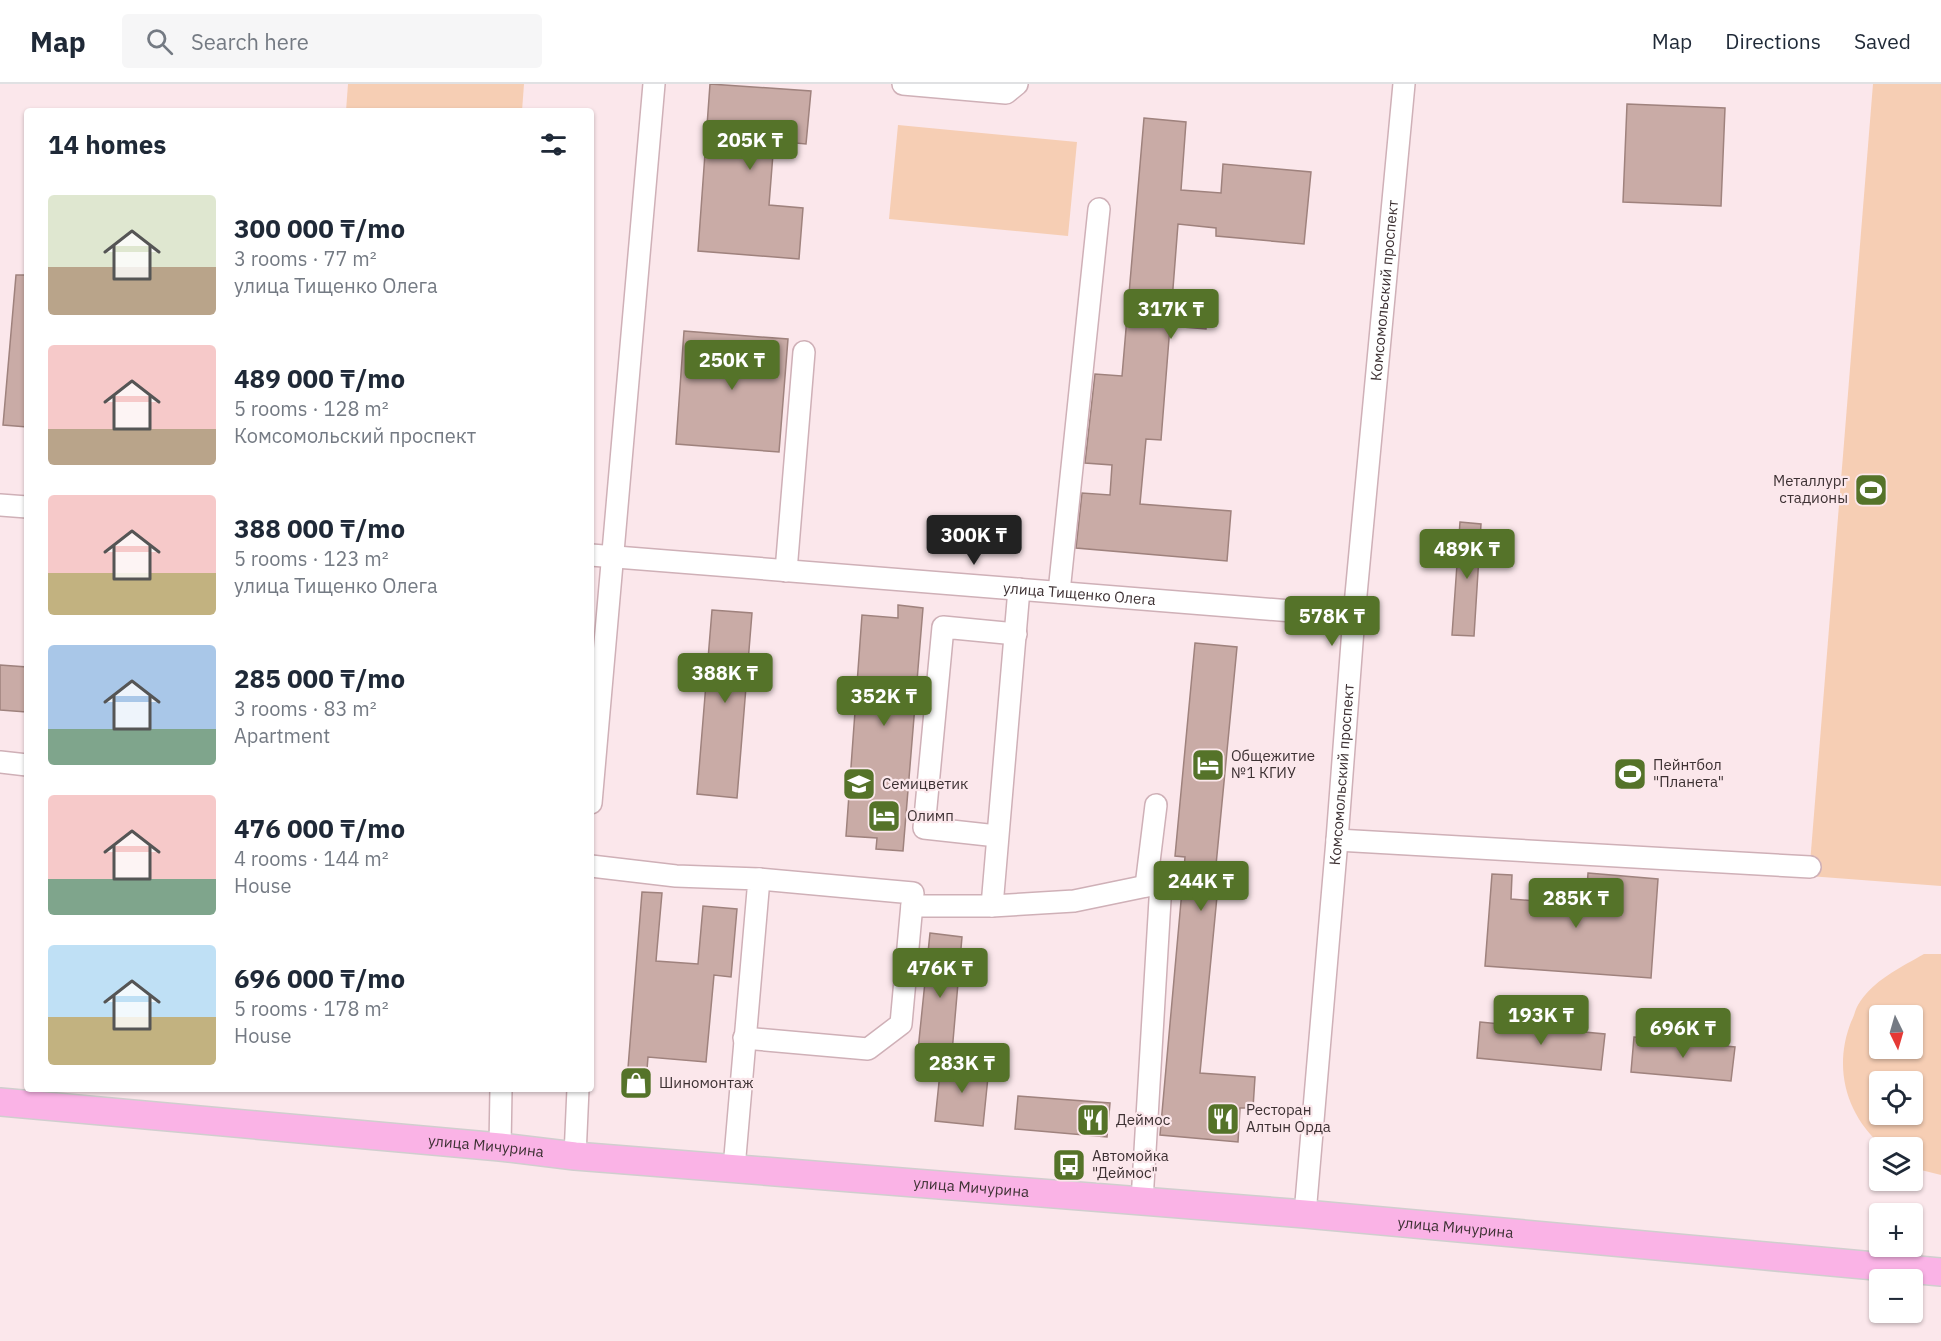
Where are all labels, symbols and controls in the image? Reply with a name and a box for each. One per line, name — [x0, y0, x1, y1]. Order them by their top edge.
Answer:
search box — [122, 14, 542, 68]
text: Map — [30, 23, 86, 60]
icon: search — [143, 25, 176, 58]
text: Search here — [191, 27, 309, 56]
text: Map — [1652, 27, 1692, 55]
text: Directions — [1725, 27, 1821, 55]
text: Saved — [1854, 27, 1911, 55]
pin: 205K ₸ — [701, 120, 799, 171]
text: 205K ₸ — [717, 126, 783, 153]
text: 14 homes — [48, 127, 166, 161]
icon: filters — [537, 128, 570, 161]
street label: Комсомольский проспект — [1366, 199, 1402, 382]
text: 300 000 ₸/mo — [234, 211, 405, 245]
icon: home — [96, 219, 168, 291]
text: 3 rooms · 77 m² — [234, 245, 377, 272]
text: улица Тищенко Олега — [234, 272, 438, 299]
pin: 317K ₸ — [1122, 289, 1220, 340]
text: 317K ₸ — [1138, 295, 1204, 322]
pin: 250K ₸ — [683, 340, 781, 391]
text: 250K ₸ — [699, 346, 765, 373]
text: 489 000 ₸/mo — [234, 361, 405, 395]
icon: home — [96, 369, 168, 441]
text: 5 rooms · 128 m² — [234, 395, 389, 422]
text: Комсомольский проспект — [234, 422, 476, 449]
place label: Металлург стадионы — [1773, 471, 1848, 507]
sports icon: Металлург стадионы — [1853, 472, 1889, 508]
text: 388 000 ₸/mo — [234, 511, 405, 545]
pin: 300K ₸ — [925, 515, 1023, 566]
icon: home — [96, 519, 168, 591]
text: 300K ₸ — [941, 521, 1007, 548]
pin: 489K ₸ — [1418, 529, 1516, 580]
text: 489K ₸ — [1434, 535, 1500, 562]
text: 5 rooms · 123 m² — [234, 545, 389, 572]
text: улица Тищенко Олега — [234, 572, 438, 599]
street label: улица Тищенко Олега — [1003, 578, 1156, 609]
pin: 578K ₸ — [1283, 596, 1381, 647]
text: 578K ₸ — [1299, 602, 1365, 629]
pin: 388K ₸ — [676, 653, 774, 704]
text: 388K ₸ — [692, 659, 758, 686]
text: 285 000 ₸/mo — [234, 661, 405, 695]
icon: home — [96, 669, 168, 741]
pin: 352K ₸ — [835, 676, 933, 727]
text: 352K ₸ — [851, 682, 917, 709]
street label: Комсомольский проспект — [1325, 683, 1358, 866]
text: 3 rooms · 83 m² — [234, 695, 377, 722]
text: Apartment — [234, 722, 330, 749]
place label: Общежитие №1 КГИУ — [1231, 746, 1315, 782]
hotel icon: Общежитие №1 КГИУ — [1190, 747, 1226, 783]
place label: Пейнтбол "Планета" — [1653, 755, 1724, 791]
sports icon: Пейнтбол "Планета" — [1612, 756, 1648, 792]
school or university icon: Семицветик — [841, 766, 877, 802]
place label: Семицветик — [882, 774, 968, 793]
hotel icon: Олимп — [866, 798, 902, 834]
place label: Олимп — [907, 806, 954, 825]
text: 476 000 ₸/mo — [234, 811, 405, 845]
icon: home — [96, 819, 168, 891]
text: 4 rooms · 144 m² — [234, 845, 389, 872]
pin: 244K ₸ — [1152, 861, 1250, 912]
text: 244K ₸ — [1168, 867, 1234, 894]
text: House — [234, 872, 291, 899]
pin: 285K ₸ — [1527, 878, 1625, 929]
text: 285K ₸ — [1543, 884, 1609, 911]
pin: 476K ₸ — [891, 948, 989, 999]
text: 476K ₸ — [907, 954, 973, 981]
text: 696 000 ₸/mo — [234, 961, 405, 995]
icon: home — [96, 969, 168, 1041]
text: 5 rooms · 178 m² — [234, 995, 389, 1022]
pin: 193K ₸ — [1492, 995, 1590, 1046]
text: 193K ₸ — [1508, 1001, 1574, 1028]
north arrow — [1869, 1005, 1923, 1059]
map controls — [1869, 1005, 1923, 1323]
pin: 696K ₸ — [1634, 1008, 1732, 1059]
text: 696K ₸ — [1650, 1014, 1716, 1041]
text: House — [234, 1022, 291, 1049]
pin: 283K ₸ — [913, 1043, 1011, 1094]
text: 283K ₸ — [929, 1049, 995, 1076]
shop icon: Шиномонтаж — [618, 1065, 654, 1101]
button: locate — [1869, 1071, 1923, 1125]
place label: Шиномонтаж — [659, 1073, 754, 1092]
place label: Ресторан Алтын Орда — [1246, 1100, 1331, 1136]
restaurant icon: Ресторан Алтын Орда — [1205, 1101, 1241, 1137]
restaurant icon: Деймос — [1075, 1102, 1111, 1138]
place label: Деймос — [1116, 1110, 1171, 1129]
street label: улица Мичурина — [427, 1131, 545, 1161]
button: layers — [1869, 1137, 1923, 1191]
place label: Автомойка "Деймос" — [1092, 1146, 1169, 1182]
bus stop icon: Автомойка "Деймос" — [1051, 1147, 1087, 1183]
street label: улица Мичурина — [913, 1173, 1030, 1201]
button: + — [1869, 1203, 1923, 1257]
street label: улица Мичурина — [1397, 1212, 1514, 1242]
button: − — [1869, 1269, 1923, 1323]

